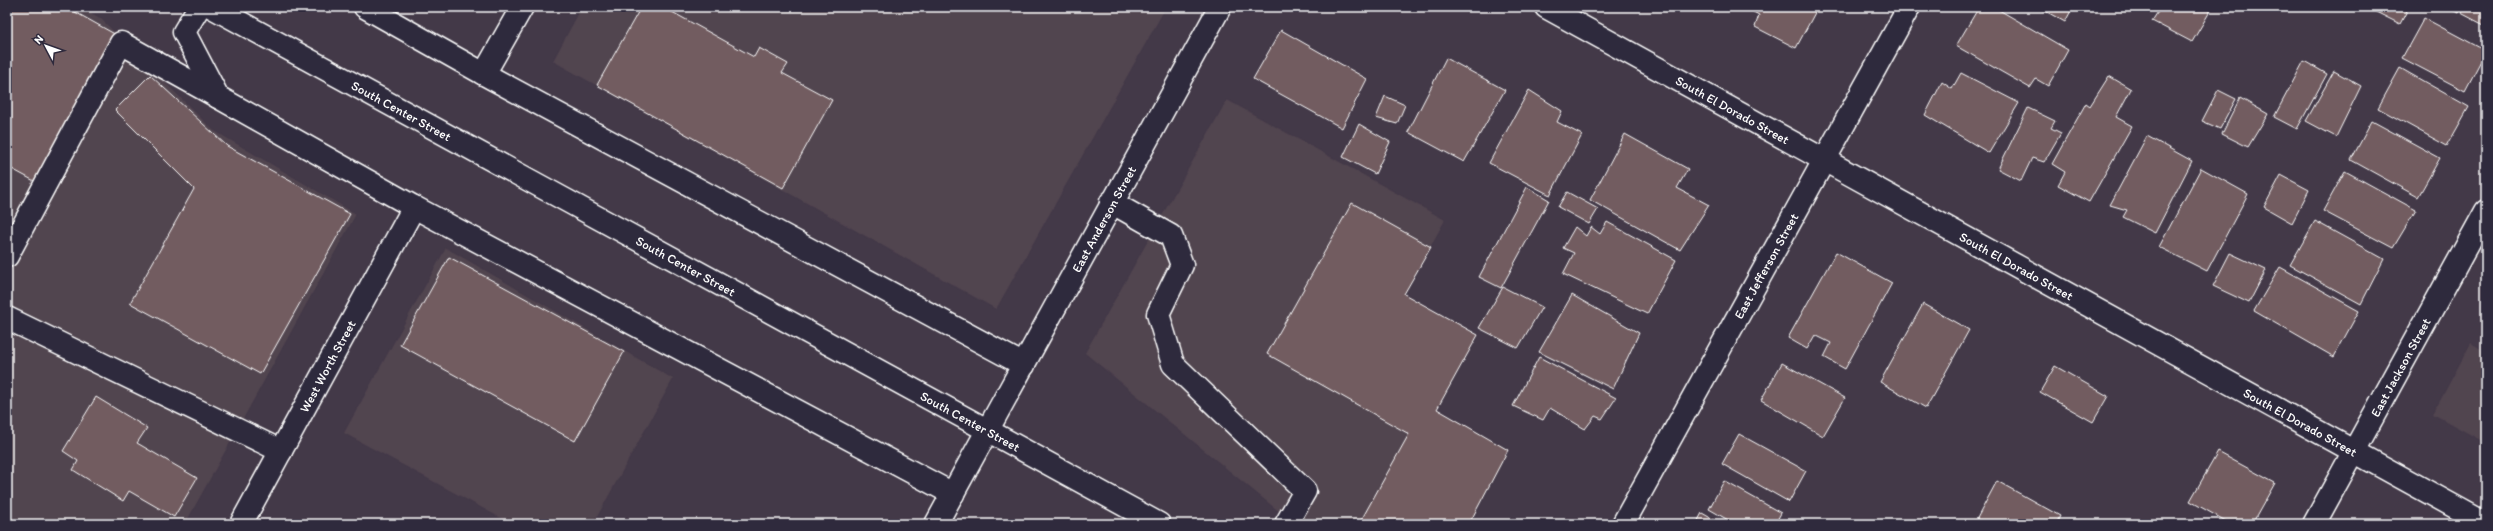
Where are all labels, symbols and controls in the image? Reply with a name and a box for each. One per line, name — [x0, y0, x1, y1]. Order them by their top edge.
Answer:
north arrow — [26, 26, 66, 66]
text: N — [31, 33, 46, 47]
street label: South El Dorado Street — [1673, 73, 1792, 147]
street label: South Center Street — [349, 78, 454, 144]
street label: East Anderson Street — [1069, 163, 1139, 275]
street label: East Jefferson Street — [1731, 211, 1801, 321]
street label: South El Dorado Street — [1957, 229, 2076, 304]
street label: South Center Street — [633, 233, 738, 299]
street label: East Jackson Street — [2368, 315, 2434, 419]
street label: West Worth Street — [297, 318, 359, 415]
street label: South El Dorado Street — [2241, 385, 2360, 460]
street label: South Center Street — [918, 388, 1023, 455]

